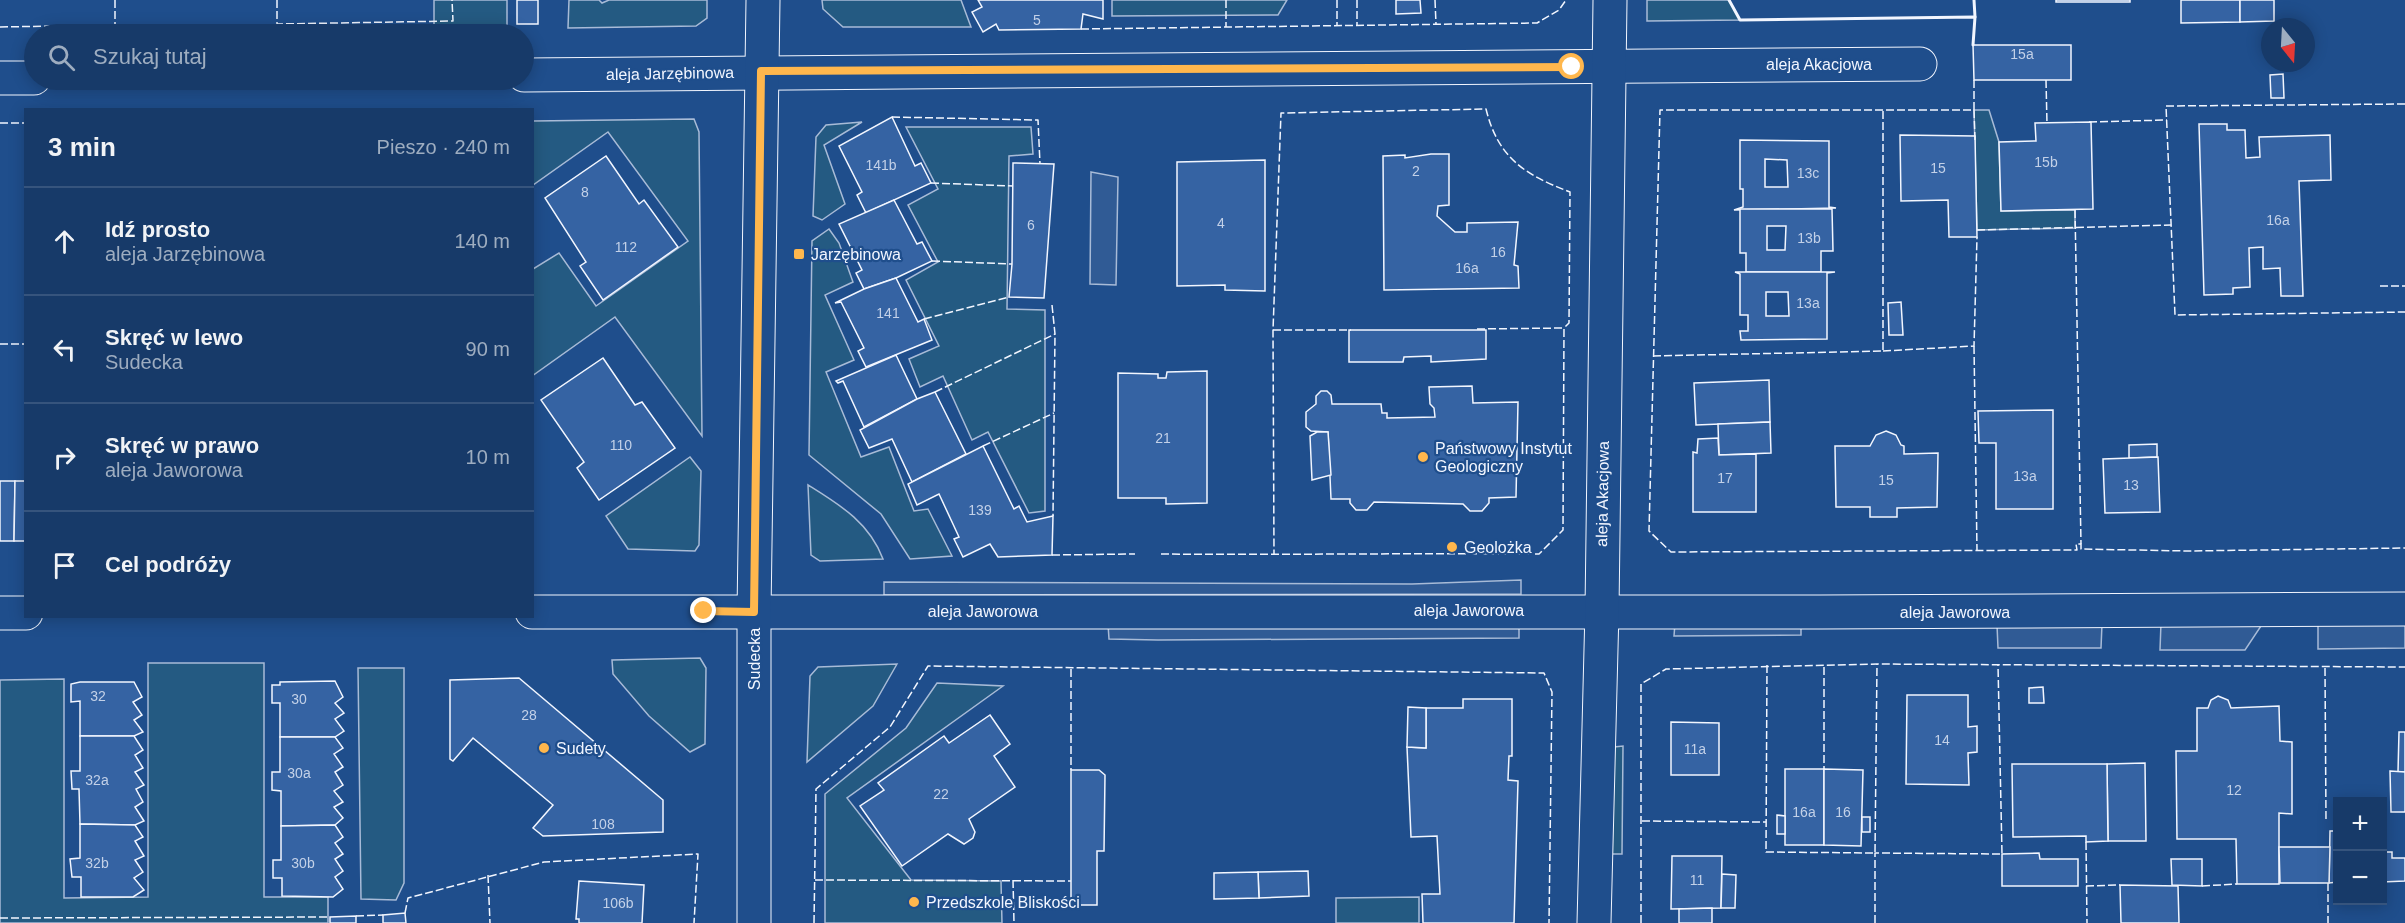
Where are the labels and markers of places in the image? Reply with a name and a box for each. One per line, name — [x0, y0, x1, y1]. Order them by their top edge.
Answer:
place label: Jarzębinowa — [811, 246, 901, 263]
marker: Jarzębinowa — [792, 247, 806, 261]
place label: Państwowy Instytut Geologiczny — [1435, 440, 1573, 475]
marker: Państwowy Instytut Geologiczny — [1416, 450, 1430, 464]
place label: Geolożka — [1464, 539, 1532, 556]
marker: Geolożka — [1445, 540, 1459, 554]
place label: Sudety — [556, 740, 606, 757]
marker: Sudety — [537, 741, 551, 755]
place label: Przedszkole Bliskości — [926, 894, 1080, 911]
marker: Przedszkole Bliskości — [907, 895, 921, 909]

